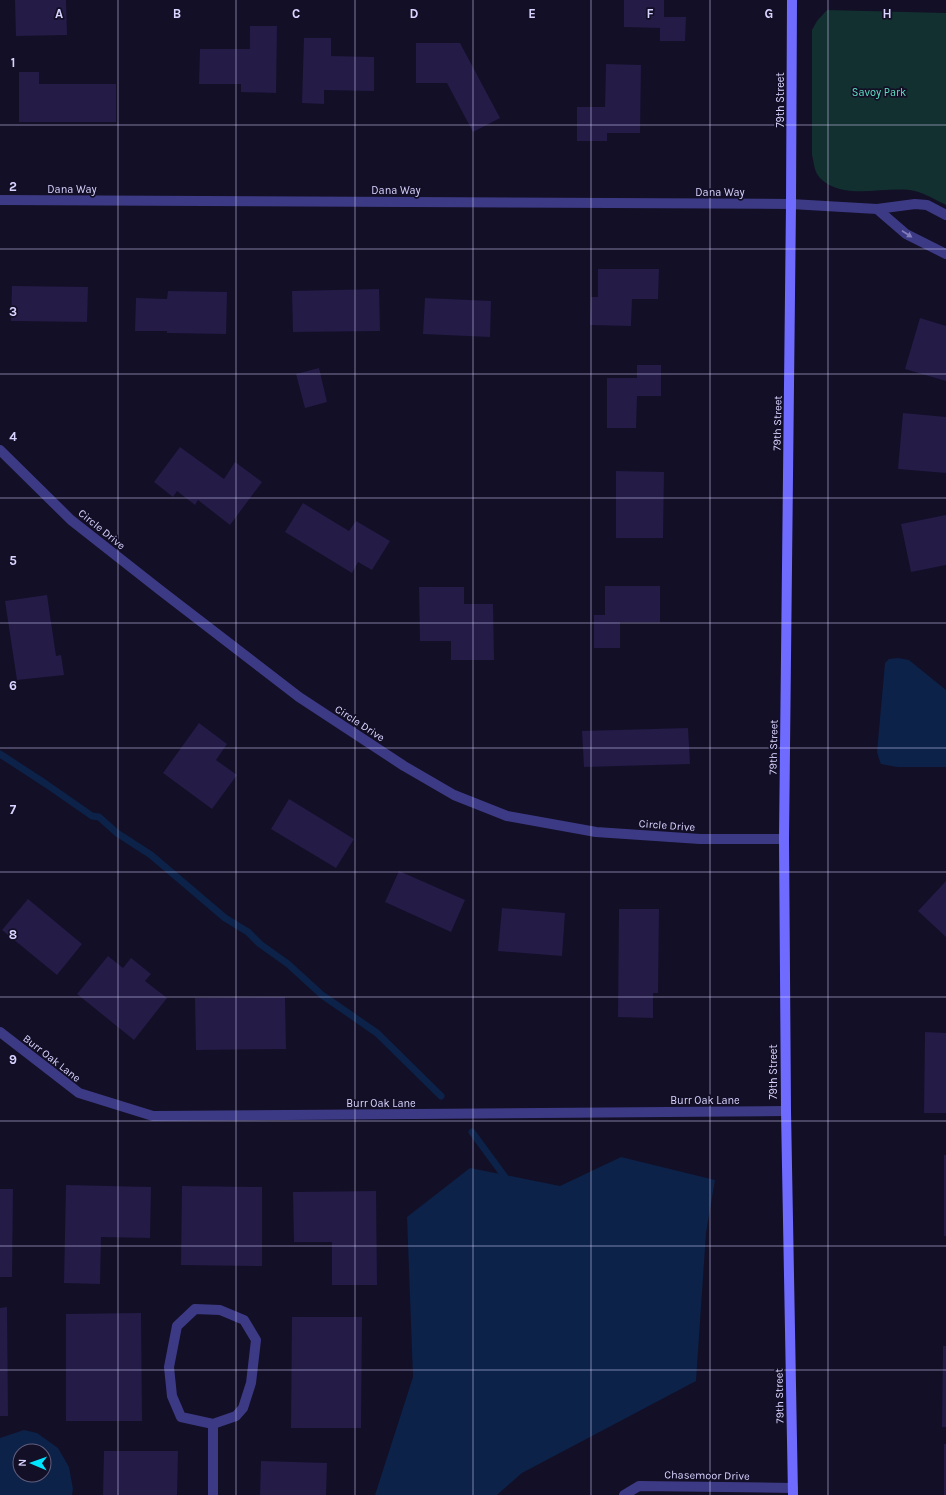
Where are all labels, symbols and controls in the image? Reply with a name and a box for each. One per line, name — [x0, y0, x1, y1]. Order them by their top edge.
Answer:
text: A — [55, 6, 63, 21]
text: B — [173, 6, 181, 21]
text: C — [292, 6, 300, 21]
text: D — [410, 6, 419, 21]
text: E — [528, 6, 536, 21]
text: F — [646, 6, 654, 21]
text: G — [765, 6, 773, 21]
text: H — [882, 6, 892, 21]
text: 1 — [11, 55, 15, 70]
street label: 79th Street — [774, 72, 787, 128]
park label: Savoy Park — [852, 86, 906, 99]
text: 2 — [9, 179, 17, 194]
street label: Dana Way — [47, 183, 97, 196]
street label: Dana Way — [371, 184, 421, 197]
street label: Dana Way — [695, 186, 745, 199]
one-way arrow — [902, 230, 912, 238]
text: 3 — [9, 304, 17, 319]
street label: 79th Street — [771, 395, 784, 451]
text: 4 — [9, 429, 17, 444]
street label: Circle Drive — [76, 506, 128, 553]
text: 5 — [9, 553, 17, 568]
text: 6 — [9, 678, 17, 693]
street label: Circle Drive — [332, 703, 387, 745]
street label: 79th Street — [767, 719, 780, 775]
text: 7 — [10, 802, 17, 817]
street label: Circle Drive — [638, 817, 696, 834]
text: 8 — [9, 927, 17, 942]
street label: Burr Oak Lane — [20, 1032, 83, 1085]
street label: 79th Street — [767, 1044, 780, 1100]
text: 9 — [9, 1052, 17, 1067]
street label: Burr Oak Lane — [670, 1094, 740, 1107]
street label: Burr Oak Lane — [346, 1097, 416, 1110]
street label: 79th Street — [773, 1368, 786, 1424]
north arrow — [12, 1443, 52, 1483]
text: N — [16, 1458, 29, 1467]
street label: Chasemoor Drive — [664, 1468, 750, 1483]

